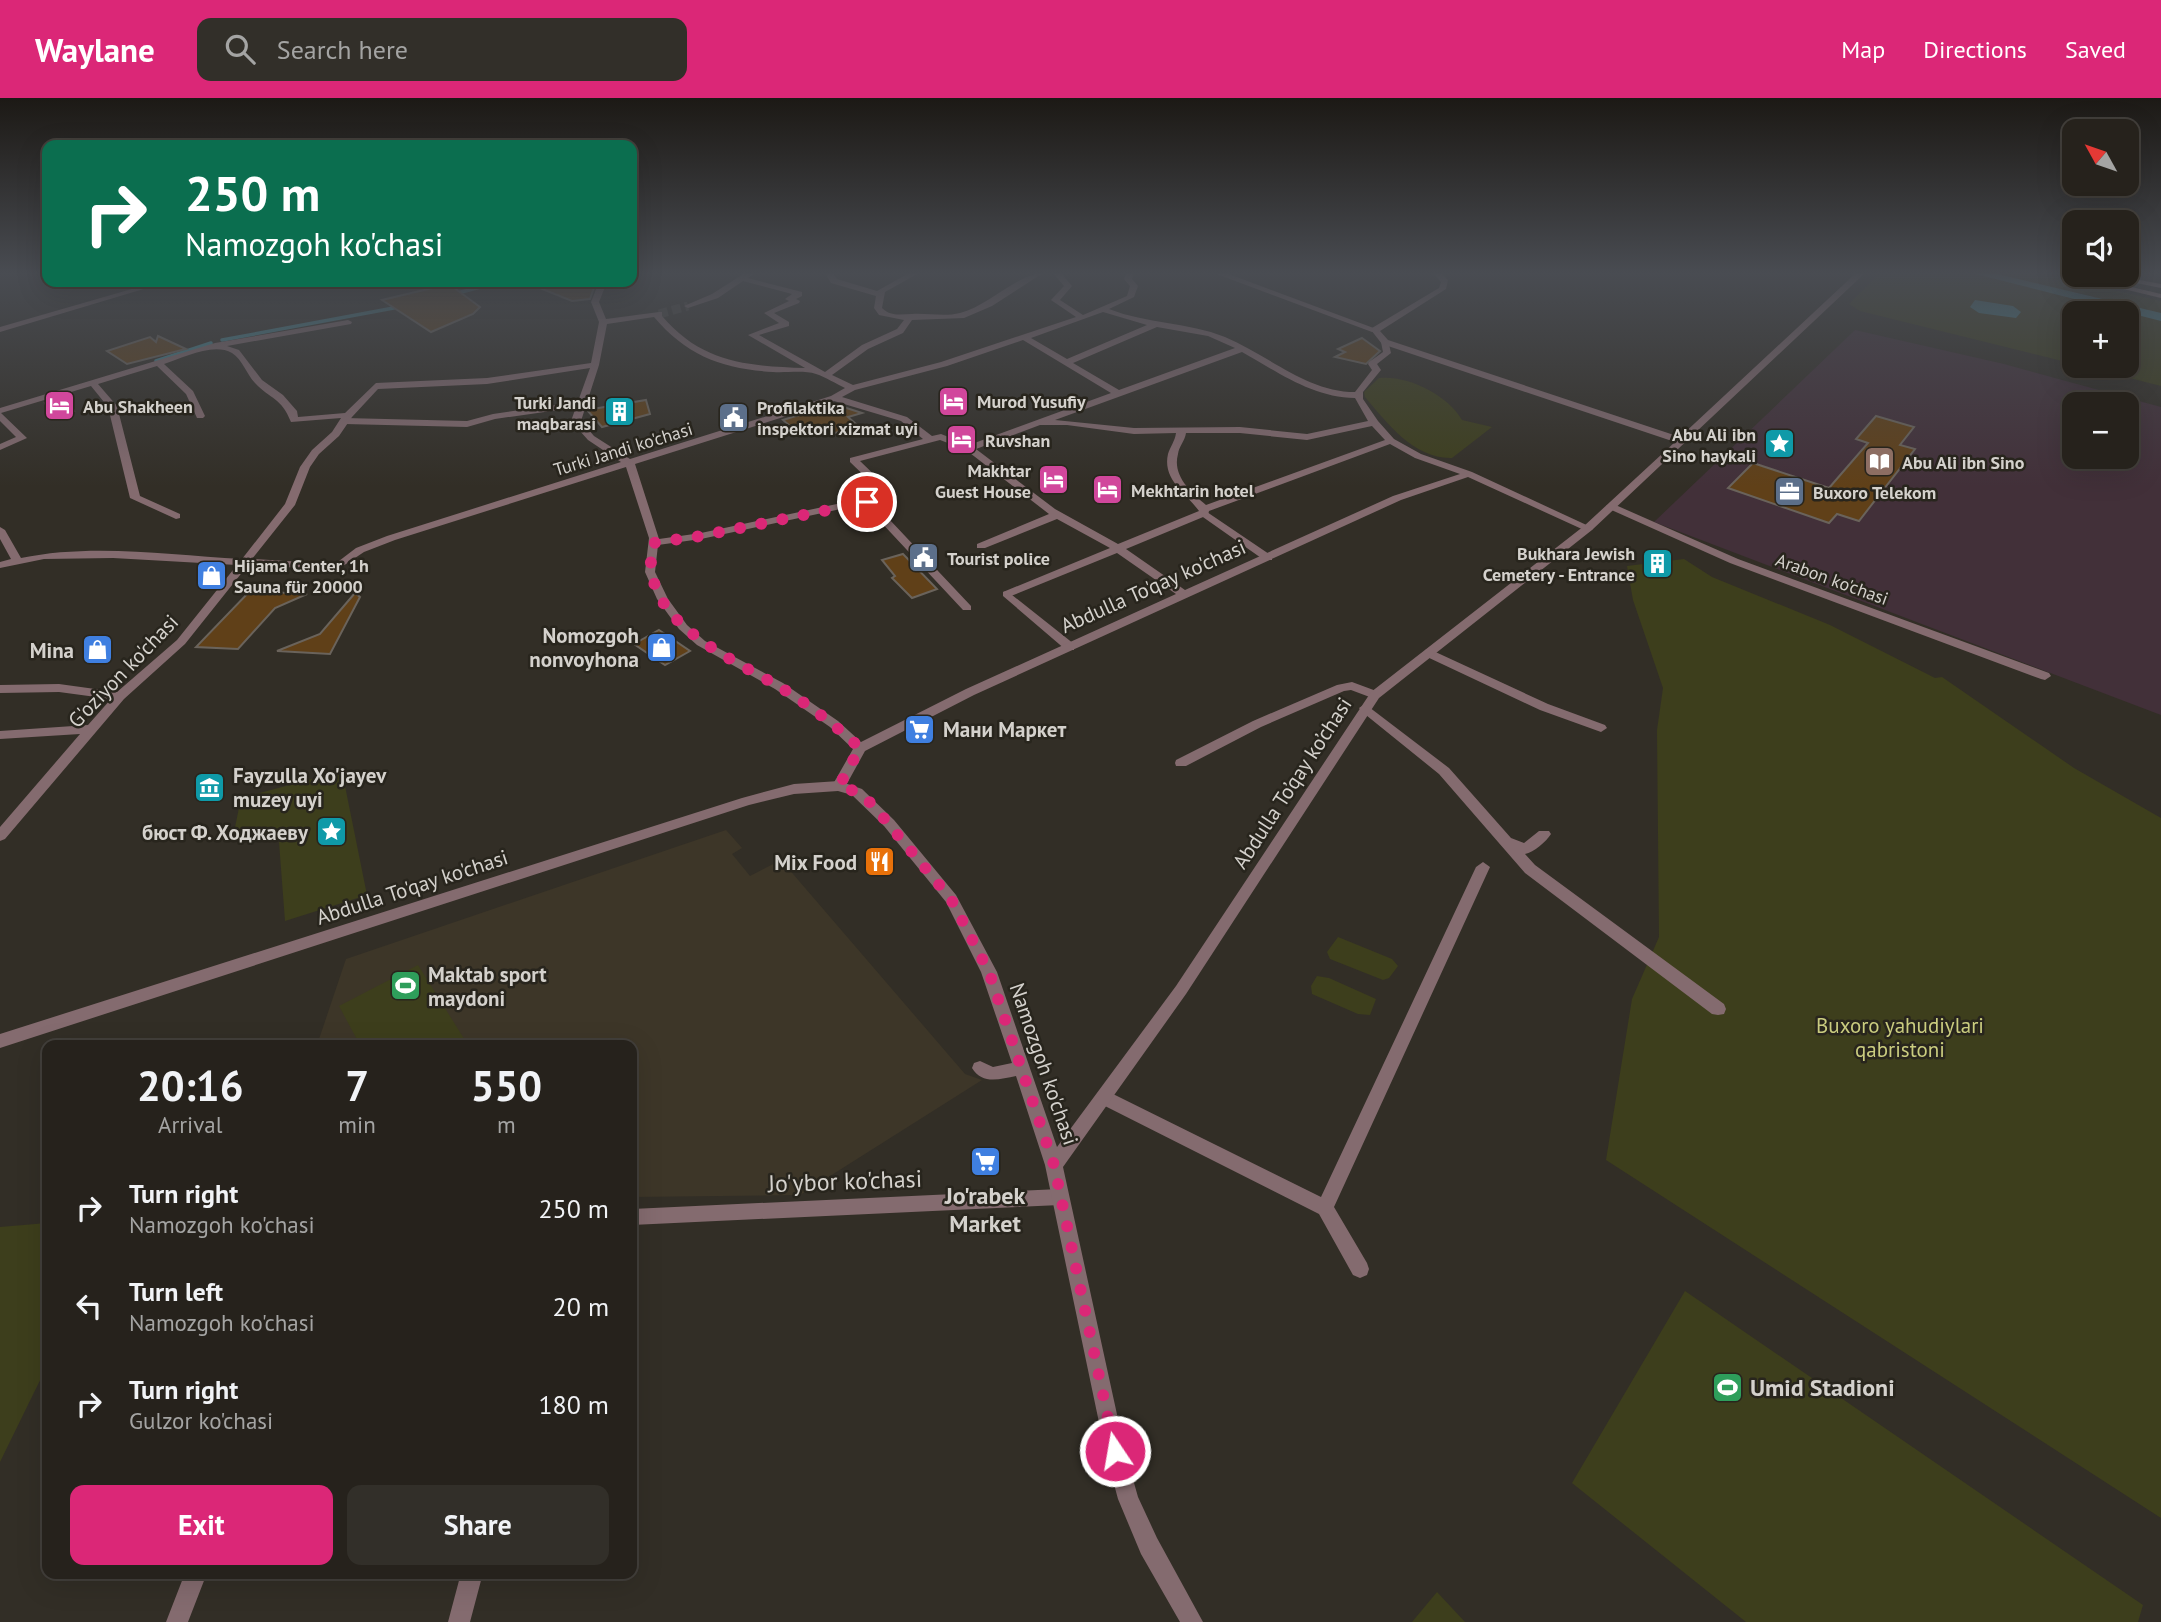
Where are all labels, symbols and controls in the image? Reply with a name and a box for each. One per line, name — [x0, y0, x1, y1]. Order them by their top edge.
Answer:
search box — [197, 18, 687, 81]
text: Waylane — [35, 28, 155, 71]
icon: search — [221, 30, 259, 68]
text: Search here — [277, 33, 408, 66]
text: Map — [1841, 34, 1885, 65]
text: Directions — [1923, 34, 2027, 65]
text: Saved — [2065, 34, 2126, 65]
north arrow — [2062, 119, 2138, 196]
map controls — [2062, 119, 2139, 469]
text: 250 m — [185, 161, 320, 225]
icon: right — [70, 168, 161, 259]
button: sound — [2062, 210, 2139, 287]
text: Namozgoh ko'chasi — [185, 223, 443, 265]
button: + — [2062, 301, 2139, 378]
hotel icon: Murod Yusufiy — [937, 384, 971, 418]
hotel icon: Abu Shakheen — [43, 389, 77, 423]
place label: Murod Yusufiy — [977, 390, 1086, 413]
place label: Turki Jandi maqbarasi — [514, 391, 596, 435]
button: − — [2062, 392, 2139, 469]
place label: Abu Shakheen — [83, 395, 193, 418]
building icon: Turki Jandi maqbarasi — [602, 395, 636, 429]
place label: Profilaktika inspektori xizmat uyi — [757, 396, 918, 440]
public building icon: Profilaktika inspektori xizmat uyi — [717, 400, 751, 434]
street label: Turki Jandi ko'chasi — [551, 417, 695, 481]
hotel icon: Ruvshan — [945, 423, 979, 457]
place label: Abu Ali ibn Sino haykali — [1662, 423, 1756, 467]
place icon: Abu Ali ibn Sino haykali — [1762, 427, 1796, 461]
place label: Ruvshan — [985, 429, 1050, 452]
library icon: Abu Ali ibn Sino — [1862, 445, 1896, 479]
place label: Abu Ali ibn Sino — [1902, 451, 2025, 474]
place label: Makhtar Guest House — [935, 459, 1032, 503]
hotel icon: Makhtar Guest House — [1037, 463, 1071, 497]
pin — [837, 472, 897, 532]
hotel icon: Mekhtarin hotel — [1091, 473, 1125, 507]
office icon: Buxoro Telekom — [1773, 475, 1807, 509]
place label: Mekhtarin hotel — [1131, 479, 1255, 502]
place label: Buxoro Telekom — [1813, 481, 1936, 504]
icon: arrive — [848, 483, 886, 521]
street label: Abdulla To'qay ko'chasi — [1056, 533, 1250, 639]
public building icon: Tourist police — [907, 541, 941, 575]
place label: Bukhara Jewish Cemetery - Entrance — [1483, 542, 1635, 586]
building icon: Bukhara Jewish Cemetery - Entrance — [1641, 546, 1675, 580]
place label: Tourist police — [947, 547, 1050, 570]
street label: Arabon ko'chasi — [1773, 548, 1891, 610]
place label: Hijama Center, 1h Sauna für 20000 — [234, 554, 369, 598]
shop icon: Hijama Center, 1h Sauna für 20000 — [194, 558, 228, 592]
street label: G'oziyon ko'chasi — [62, 609, 184, 733]
place label: Nomozgoh nonvoyhona — [529, 622, 639, 673]
shop icon: Nomozgoh nonvoyhona — [645, 630, 679, 664]
shop icon: Mina — [80, 633, 114, 667]
place label: Mina — [30, 637, 74, 664]
street label: Abdulla To’qay ko’chasi — [1226, 692, 1358, 874]
supermarket icon: Мани Маркет — [903, 712, 937, 746]
place label: Мани Маркет — [943, 716, 1066, 743]
place label: Fayzulla Xo'jayev muzey uyi — [233, 762, 387, 813]
museum icon: Fayzulla Xo'jayev muzey uyi — [193, 770, 227, 804]
place icon: бюст Ф. Ходжаеву — [314, 815, 348, 849]
place label: бюст Ф. Ходжаеву — [142, 819, 309, 846]
street label: Abdulla To'qay ko'chasi — [313, 843, 511, 931]
restaurant icon: Mix Food — [863, 845, 897, 879]
place label: Mix Food — [774, 849, 857, 876]
place label: Maktab sport maydoni — [428, 961, 547, 1012]
sports icon: Maktab sport maydoni — [388, 969, 422, 1003]
street label: Namozgoh ko'chasi — [1004, 979, 1084, 1149]
park label: Buxoro yahudiylari qabristoni — [1816, 1012, 1984, 1063]
text: 20:16 — [137, 1058, 243, 1113]
text: 7 — [345, 1058, 369, 1113]
text: 550 — [471, 1058, 542, 1113]
text: Arrival — [158, 1110, 222, 1139]
text: min — [338, 1110, 376, 1139]
text: m — [497, 1110, 516, 1139]
supermarket icon: Jo'rabek Market — [968, 1144, 1002, 1178]
street label: Jo'ybor ko'chasi — [766, 1163, 923, 1199]
text: Turn right — [129, 1177, 238, 1210]
place label: Jo'rabek Market — [944, 1180, 1026, 1239]
icon: right — [70, 1189, 108, 1227]
text: 250 m — [538, 1192, 609, 1225]
text: Namozgoh ko'chasi — [129, 1210, 315, 1239]
text: Turn left — [129, 1275, 223, 1308]
icon: left — [70, 1287, 108, 1325]
text: 20 m — [553, 1290, 609, 1323]
text: Namozgoh ko'chasi — [129, 1308, 315, 1337]
sports icon: Umid Stadioni — [1710, 1370, 1744, 1404]
place label: Umid Stadioni — [1750, 1372, 1895, 1403]
text: Turn right — [129, 1373, 238, 1406]
icon: right — [70, 1385, 108, 1423]
text: 180 m — [538, 1388, 609, 1421]
text: Gulzor ko'chasi — [129, 1406, 273, 1435]
position arrow — [1078, 1414, 1152, 1488]
button: Exit — [70, 1485, 333, 1565]
button: Share — [347, 1485, 609, 1565]

